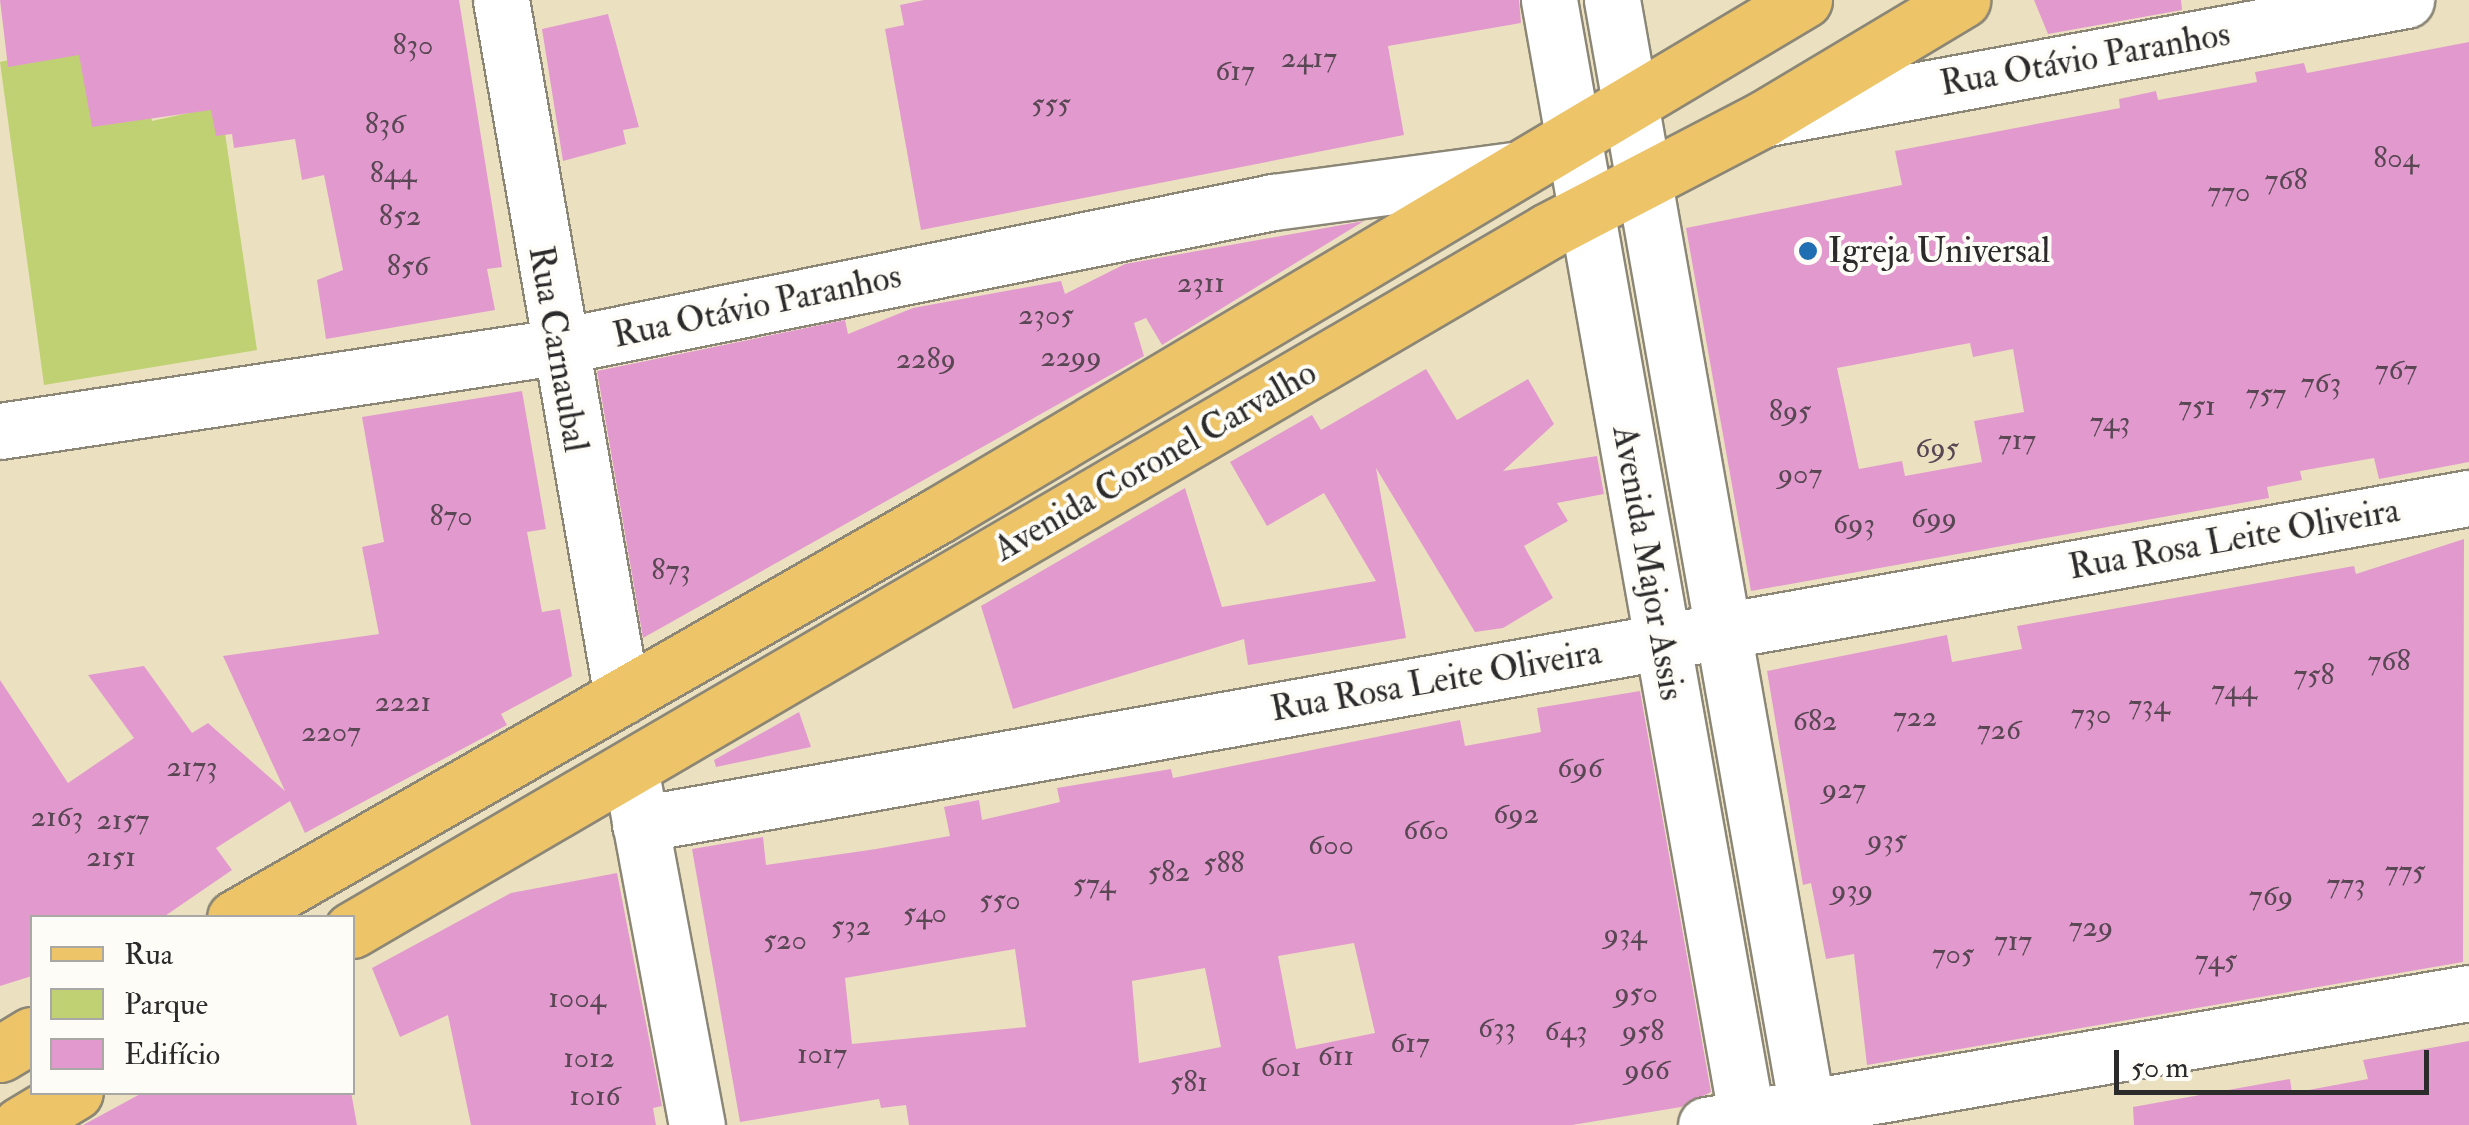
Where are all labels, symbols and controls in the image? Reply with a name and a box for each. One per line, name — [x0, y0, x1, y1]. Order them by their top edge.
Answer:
street label: Rua Otávio Paranhos — [1937, 13, 2233, 105]
house number: 830 — [393, 27, 433, 63]
house number: 2417 — [1281, 40, 1337, 76]
house number: 617 — [1215, 53, 1255, 89]
house number: 555 — [1031, 86, 1071, 122]
house number: 836 — [365, 106, 405, 142]
house number: 804 — [2373, 140, 2419, 176]
house number: 844 — [370, 155, 416, 191]
house number: 768 — [2265, 162, 2307, 198]
house number: 770 — [2208, 174, 2250, 210]
house number: 852 — [379, 198, 421, 234]
place label: Igreja Universal — [1828, 230, 2050, 272]
marker: Igreja Universal — [1797, 240, 1819, 262]
street label: Rua Carnaubal — [519, 243, 597, 455]
house number: 856 — [387, 248, 429, 284]
street label: Rua Otávio Paranhos — [609, 255, 905, 357]
house number: 2311 — [1177, 265, 1225, 301]
house number: 2305 — [1018, 297, 1074, 333]
house number: 2299 — [1040, 339, 1102, 375]
house number: 2289 — [896, 341, 956, 377]
street label: Avenida Coronel Carvalho — [986, 352, 1324, 570]
house number: 767 — [2375, 352, 2417, 388]
house number: 763 — [2301, 365, 2341, 401]
house number: 757 — [2246, 376, 2286, 412]
house number: 751 — [2178, 388, 2216, 424]
house number: 895 — [1769, 393, 1811, 429]
house number: 743 — [2090, 404, 2130, 440]
house number: 717 — [1998, 422, 2036, 458]
street label: Avenida Major Assis — [1603, 423, 1693, 703]
house number: 695 — [1915, 430, 1959, 466]
house number: 907 — [1778, 456, 1822, 492]
street label: Rua Rosa Leite Oliveira — [2065, 489, 2403, 589]
house number: 870 — [429, 498, 473, 534]
house number: 699 — [1911, 500, 1957, 536]
house number: 693 — [1833, 506, 1875, 542]
house number: 873 — [651, 552, 691, 588]
street label: Rua Rosa Leite Oliveira — [1267, 631, 1605, 731]
house number: 768 — [2368, 643, 2410, 679]
house number: 758 — [2293, 657, 2335, 693]
house number: 744 — [2211, 672, 2257, 708]
house number: 2221 — [375, 684, 431, 720]
house number: 734 — [2128, 687, 2170, 723]
house number: 730 — [2071, 696, 2111, 732]
house number: 722 — [1893, 699, 1937, 735]
house number: 682 — [1793, 703, 1837, 739]
house number: 726 — [1977, 712, 2021, 748]
house number: 2207 — [301, 714, 361, 750]
house number: 2173 — [166, 749, 218, 785]
house number: 696 — [1557, 750, 1603, 786]
house number: 927 — [1822, 771, 1866, 807]
house number: 692 — [1493, 796, 1539, 832]
house number: 2163 — [31, 799, 83, 835]
house number: 2157 — [97, 802, 149, 838]
house number: 660 — [1403, 812, 1449, 848]
house number: 935 — [1867, 822, 1907, 858]
house number: 600 — [1308, 827, 1354, 863]
house number: 2151 — [86, 839, 136, 875]
house number: 588 — [1203, 845, 1245, 881]
house number: 775 — [2385, 853, 2425, 889]
house number: 582 — [1148, 854, 1190, 890]
house number: 574 — [1073, 866, 1115, 902]
house number: 773 — [2326, 866, 2366, 902]
house number: 939 — [1831, 872, 1873, 908]
house number: 769 — [2249, 878, 2293, 914]
house number: 550 — [979, 882, 1021, 918]
house number: 540 — [903, 895, 947, 931]
house number: 532 — [831, 908, 871, 944]
house number: 729 — [2069, 909, 2113, 945]
legend — [30, 915, 355, 1095]
house number: 934 — [1604, 916, 1646, 952]
house number: 520 — [763, 922, 807, 958]
house number: 717 — [1994, 923, 2032, 959]
text: Rua — [124, 936, 173, 973]
house number: 705 — [1932, 936, 1974, 972]
house number: 745 — [2195, 942, 2237, 978]
house number: 950 — [1614, 975, 1658, 1011]
house number: 1004 — [548, 980, 606, 1016]
text: Parque — [124, 986, 208, 1023]
house number: 633 — [1478, 1010, 1516, 1046]
house number: 643 — [1545, 1013, 1587, 1049]
house number: 958 — [1622, 1013, 1664, 1049]
house number: 617 — [1390, 1025, 1430, 1061]
scale bar — [2119, 1030, 2434, 1092]
text: Edifício — [124, 1036, 220, 1073]
house number: 1017 — [797, 1036, 847, 1072]
house number: 611 — [1318, 1038, 1354, 1074]
house number: 1012 — [563, 1040, 615, 1076]
house number: 601 — [1260, 1049, 1302, 1085]
text: 50 m — [2131, 1049, 2189, 1086]
house number: 966 — [1624, 1052, 1670, 1088]
house number: 581 — [1170, 1064, 1208, 1100]
house number: 1016 — [569, 1078, 621, 1114]

